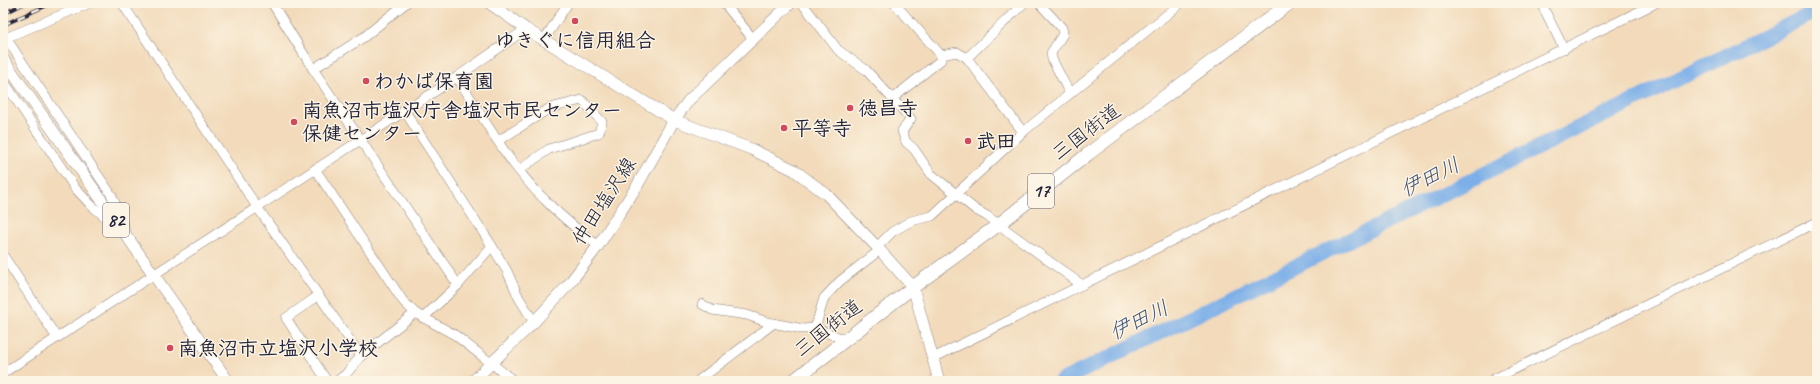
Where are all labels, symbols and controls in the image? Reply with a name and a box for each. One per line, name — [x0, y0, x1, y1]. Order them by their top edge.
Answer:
marker: ゆきぐに信用組合 — [570, 16, 580, 26]
place label: ゆきぐに信用組合 — [495, 28, 655, 53]
place label: わかば保育園 — [374, 69, 494, 94]
marker: わかば保育園 — [361, 76, 371, 86]
place label: 徳昌寺 — [858, 96, 918, 121]
place label: 南魚沼市塩沢庁舎塩沢市民センター 保健センター — [302, 98, 622, 146]
street label: 三国街道 — [1047, 98, 1125, 166]
marker: 徳昌寺 — [845, 103, 855, 113]
place label: 平等寺 — [792, 116, 852, 141]
marker: 南魚沼市塩沢庁舎塩沢市民センター 保健センター — [289, 117, 299, 127]
marker: 平等寺 — [779, 123, 789, 133]
place label: 武田 — [976, 129, 1016, 154]
marker: 武田 — [963, 136, 973, 146]
street label: 仲田塩沢線 — [566, 152, 642, 250]
water label: 伊田川 — [1396, 152, 1464, 202]
road number: 17 — [1028, 174, 1054, 208]
road number: 82 — [103, 203, 129, 237]
street label: 三国街道 — [789, 294, 867, 362]
water label: 伊田川 — [1105, 295, 1173, 345]
place label: 南魚沼市立塩沢小学校 — [178, 336, 378, 361]
marker: 南魚沼市立塩沢小学校 — [165, 343, 175, 353]

